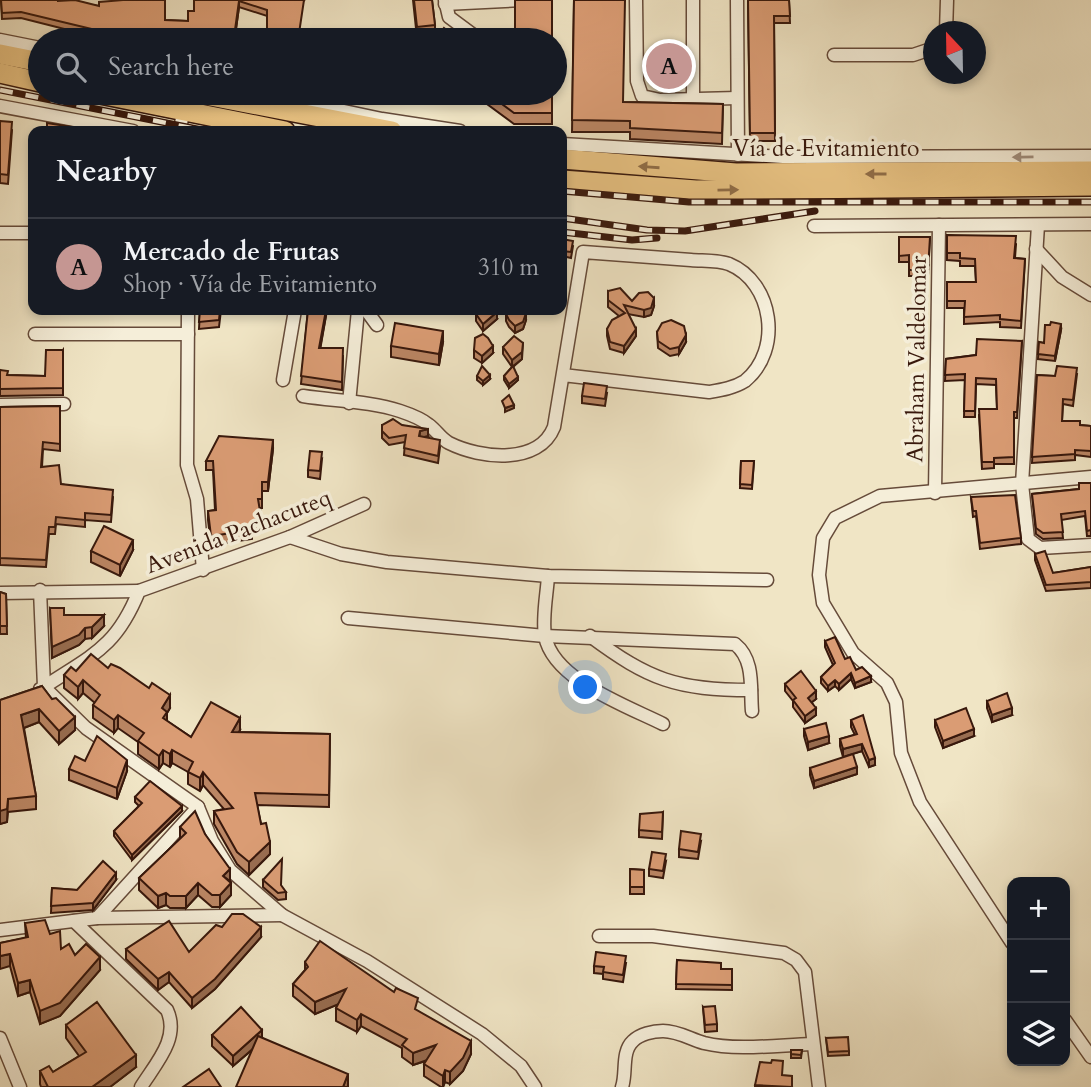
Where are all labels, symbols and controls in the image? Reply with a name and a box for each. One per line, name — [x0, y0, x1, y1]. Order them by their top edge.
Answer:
north arrow — [923, 21, 986, 84]
search box — [28, 28, 567, 105]
pin: A — [646, 40, 692, 92]
icon: search — [52, 48, 90, 86]
text: Search here — [108, 49, 234, 84]
street label: Vía de Evitamiento — [733, 133, 920, 164]
text: Nearby — [56, 151, 157, 192]
one-way arrow — [1012, 151, 1034, 163]
one-way arrow — [637, 161, 659, 172]
one-way arrow — [865, 168, 887, 180]
one-way arrow — [717, 184, 739, 196]
text: Mercado de Frutas — [123, 234, 339, 269]
text: A — [70, 252, 88, 283]
text: 310 m — [478, 252, 539, 283]
street label: Abraham Valdelomar — [899, 255, 934, 463]
text: Shop · Vía de Evitamiento — [123, 269, 377, 300]
street label: Avenida Pachacuteq — [141, 482, 336, 581]
your location — [568, 670, 602, 704]
map controls — [1007, 877, 1070, 1066]
button: + — [1007, 877, 1070, 940]
button: − — [1007, 940, 1070, 1003]
button: layers — [1007, 1003, 1070, 1066]

